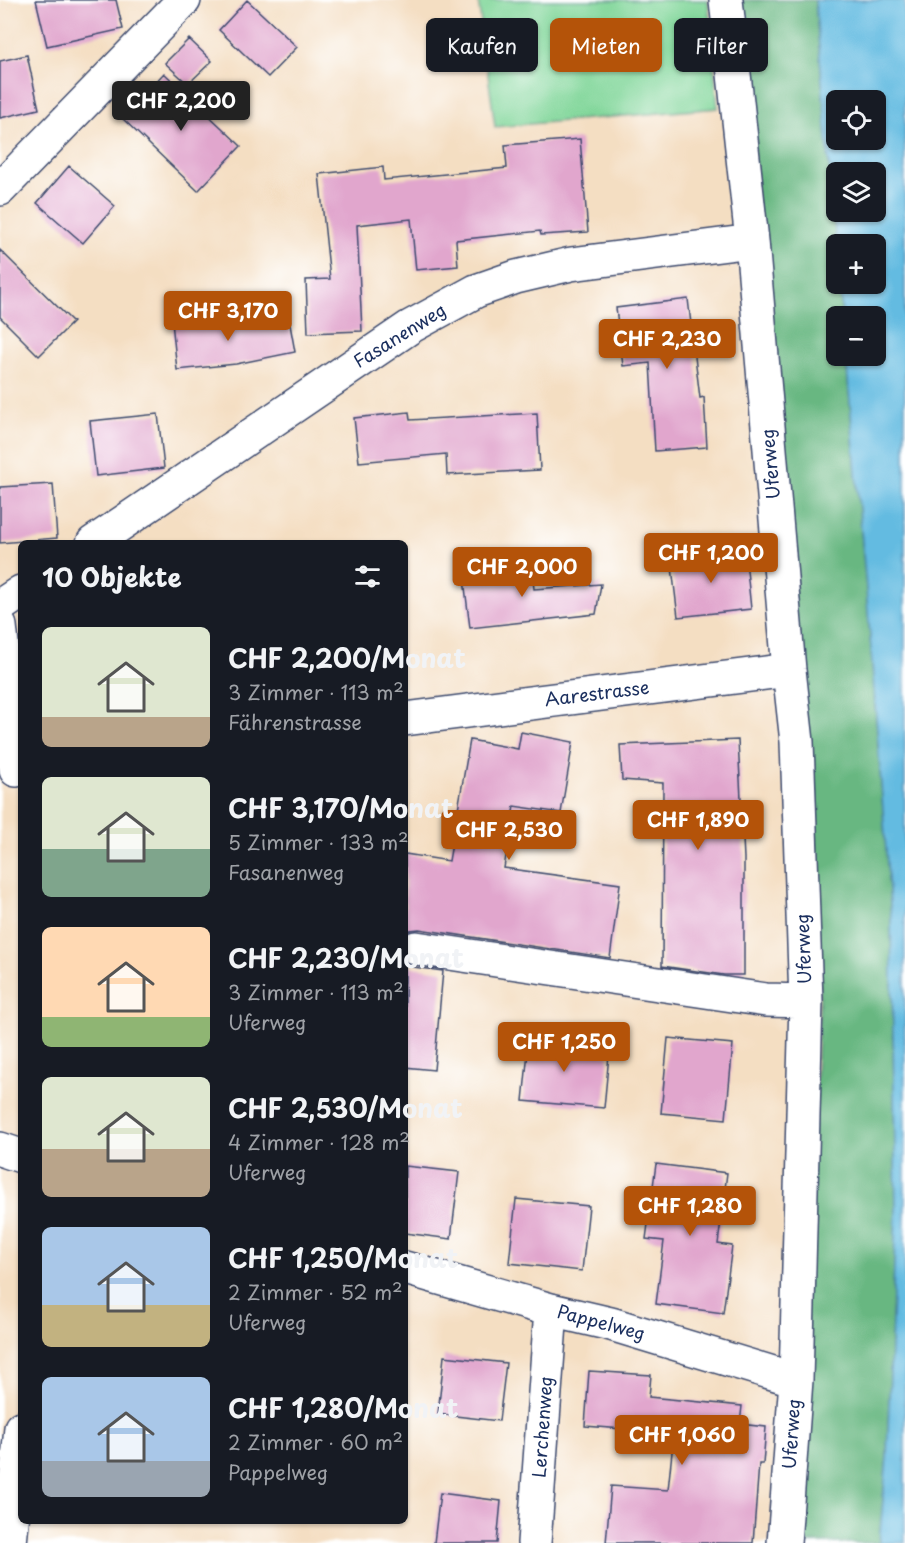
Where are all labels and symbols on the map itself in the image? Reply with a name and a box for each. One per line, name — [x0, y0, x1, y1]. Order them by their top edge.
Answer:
pin: CHF 2,200 — [112, 81, 250, 132]
pin: CHF 3,170 — [159, 291, 297, 342]
street label: Fasanenweg — [348, 295, 451, 374]
pin: CHF 2,230 — [598, 319, 736, 370]
street label: Uferweg — [753, 428, 786, 500]
pin: CHF 1,200 — [642, 533, 780, 584]
pin: CHF 2,000 — [453, 547, 591, 598]
street label: Aarestrasse — [543, 673, 651, 712]
pin: CHF 1,890 — [629, 800, 767, 851]
pin: CHF 2,530 — [440, 810, 578, 861]
street label: Uferweg — [788, 913, 817, 985]
pin: CHF 1,250 — [495, 1022, 633, 1073]
pin: CHF 1,280 — [621, 1186, 759, 1237]
street label: Pappelweg — [554, 1297, 648, 1346]
street label: Lerchenweg — [524, 1375, 559, 1479]
street label: Uferweg — [775, 1398, 806, 1470]
pin: CHF 1,060 — [613, 1415, 751, 1466]

